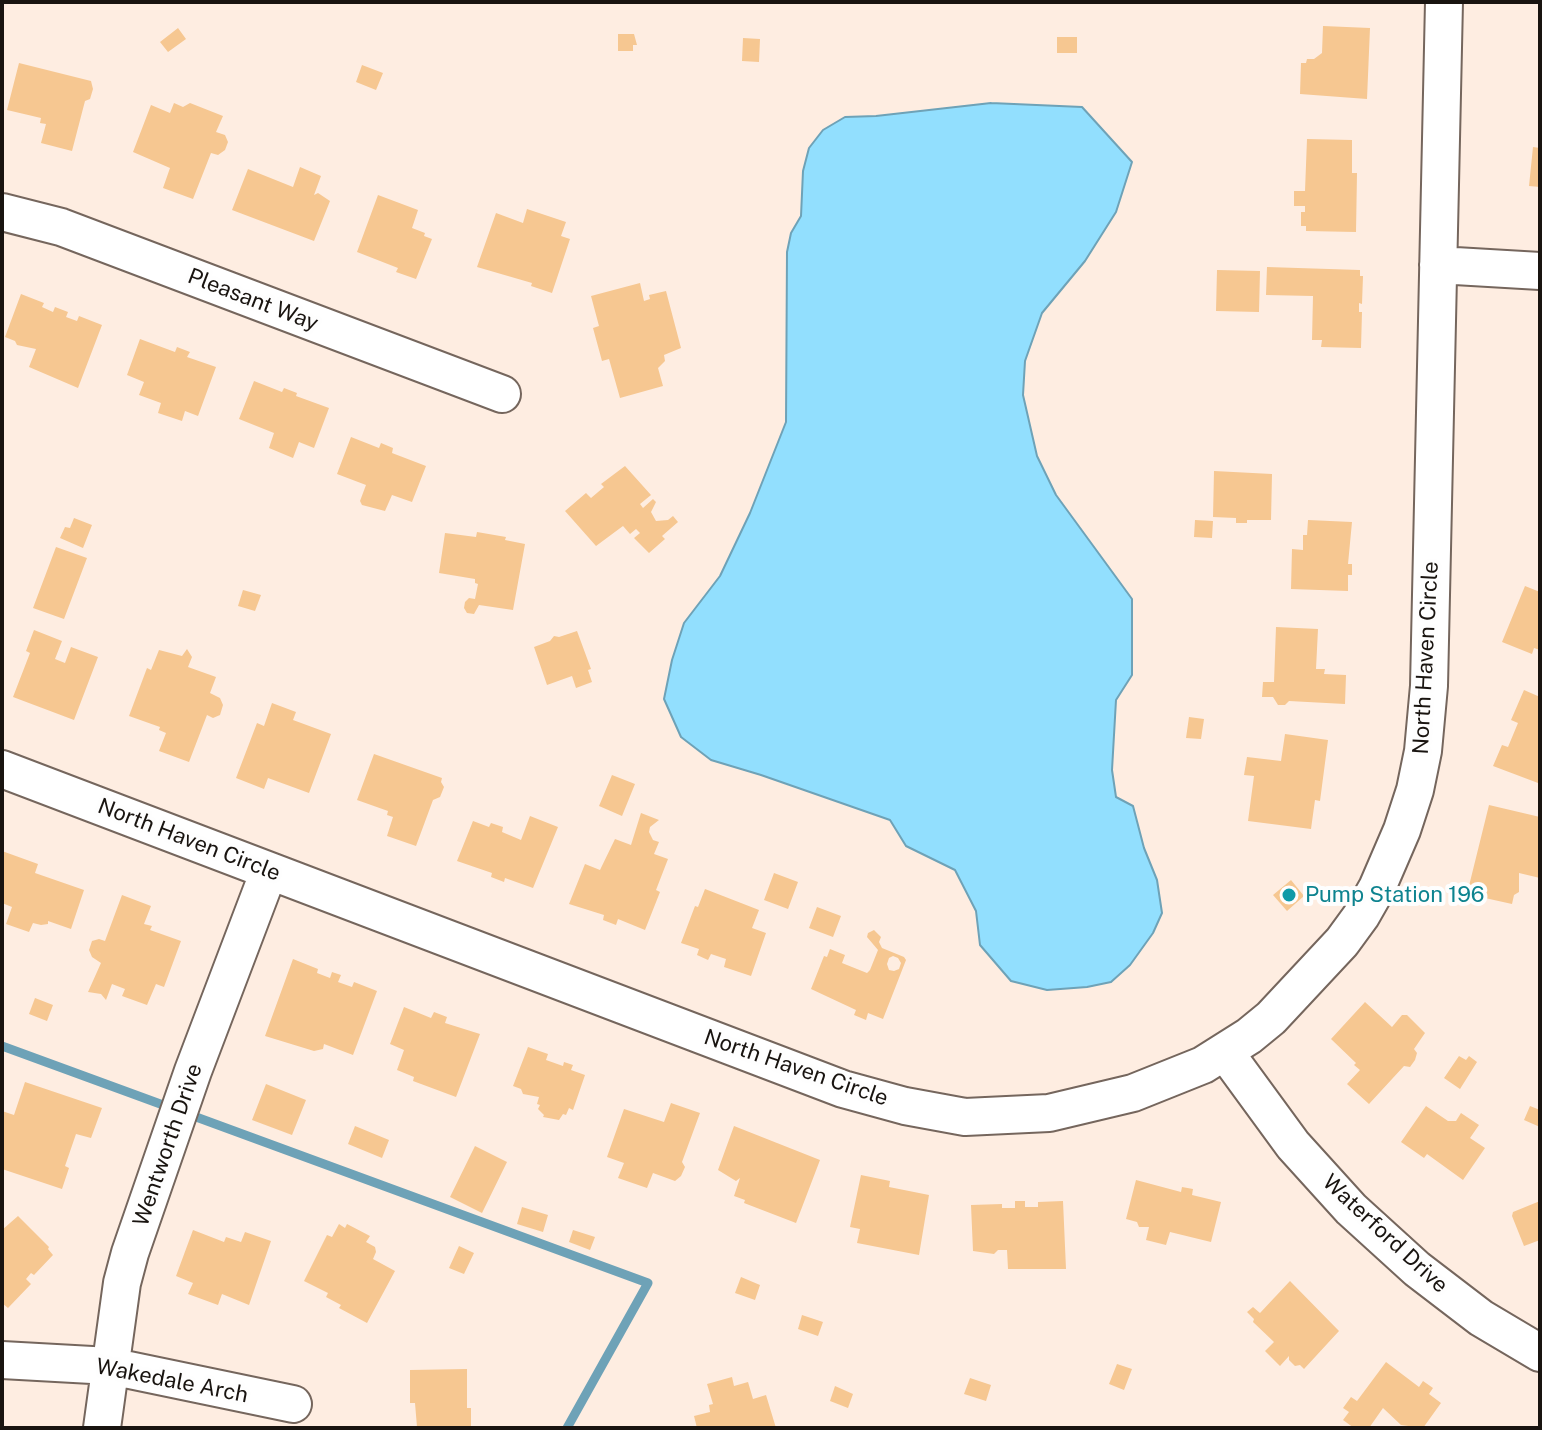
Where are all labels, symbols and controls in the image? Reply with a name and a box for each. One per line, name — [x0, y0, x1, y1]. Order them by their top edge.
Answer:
street label: Pleasant Way — [184, 263, 322, 337]
street label: North Haven Circle — [1408, 561, 1444, 755]
street label: North Haven Circle — [94, 793, 284, 887]
place label: Pump Station 196 — [1305, 882, 1485, 908]
marker: Pump Station 196 — [1280, 886, 1298, 904]
street label: North Haven Circle — [700, 1024, 892, 1112]
street label: Wentworth Drive — [128, 1060, 208, 1230]
street label: Waterford Drive — [1317, 1169, 1453, 1299]
street label: Wakedale Arch — [94, 1353, 250, 1409]

